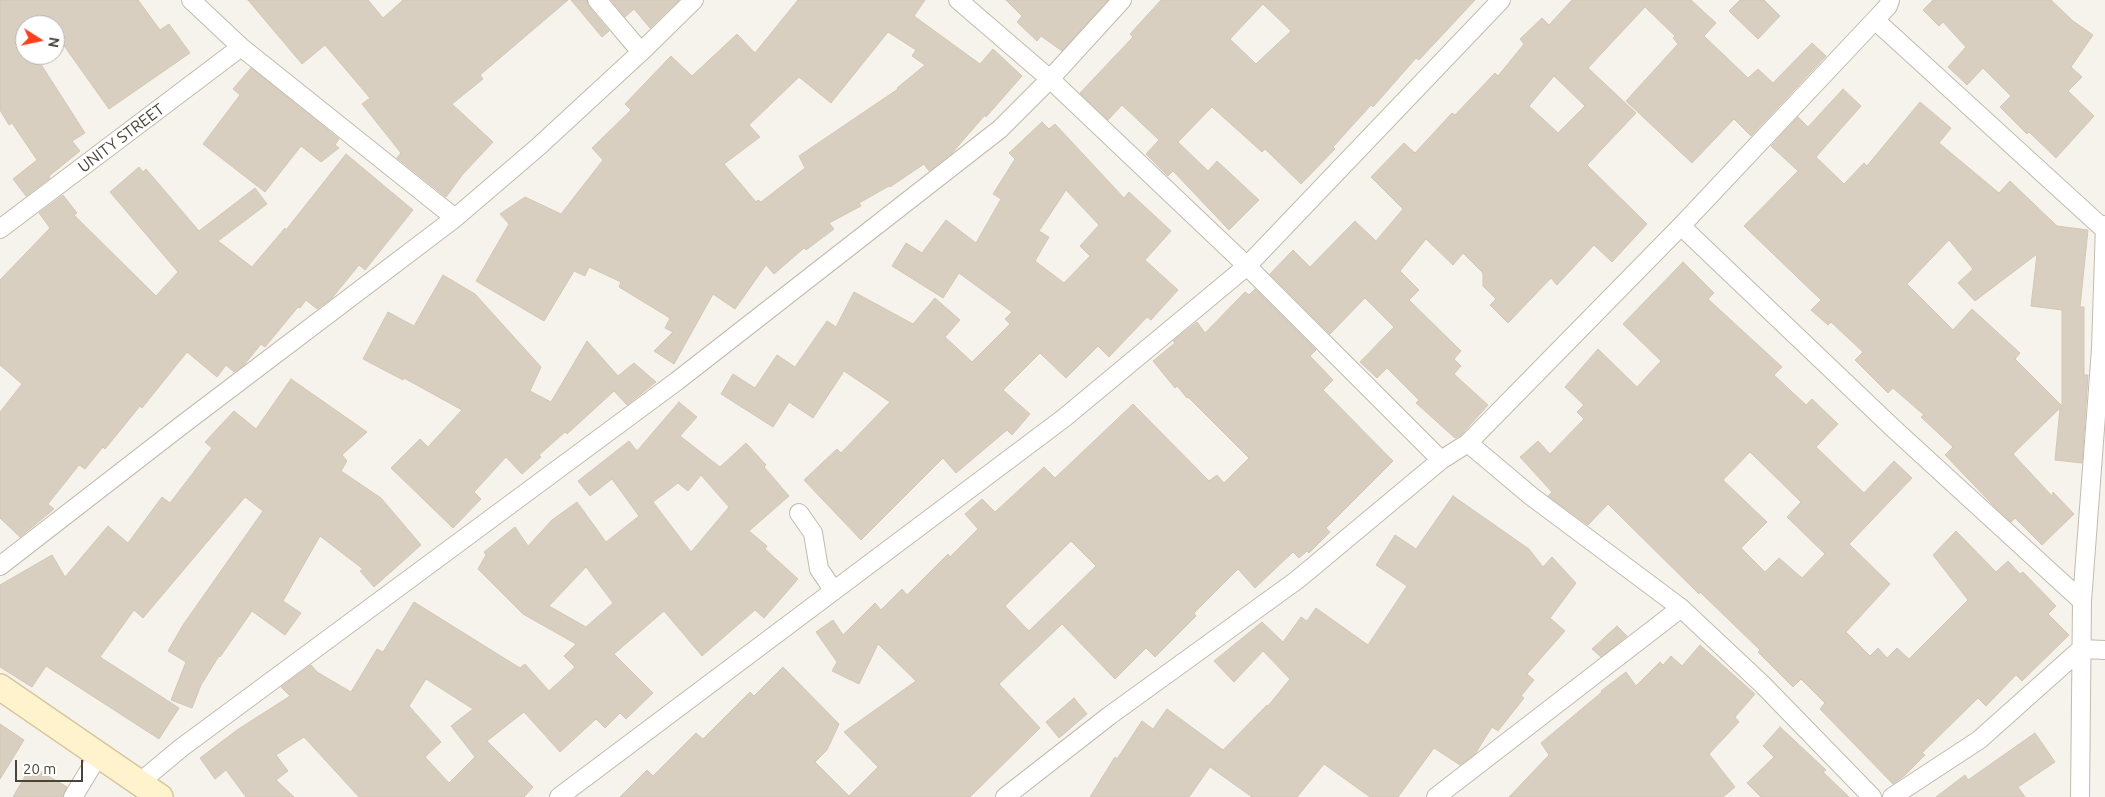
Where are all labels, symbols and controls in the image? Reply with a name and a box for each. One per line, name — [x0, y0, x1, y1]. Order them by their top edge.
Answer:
north arrow — [15, 15, 65, 65]
text: N — [45, 36, 63, 49]
street label: UNITY STREET — [74, 99, 168, 177]
scale bar — [18, 750, 85, 782]
text: 20 m — [23, 760, 56, 777]

